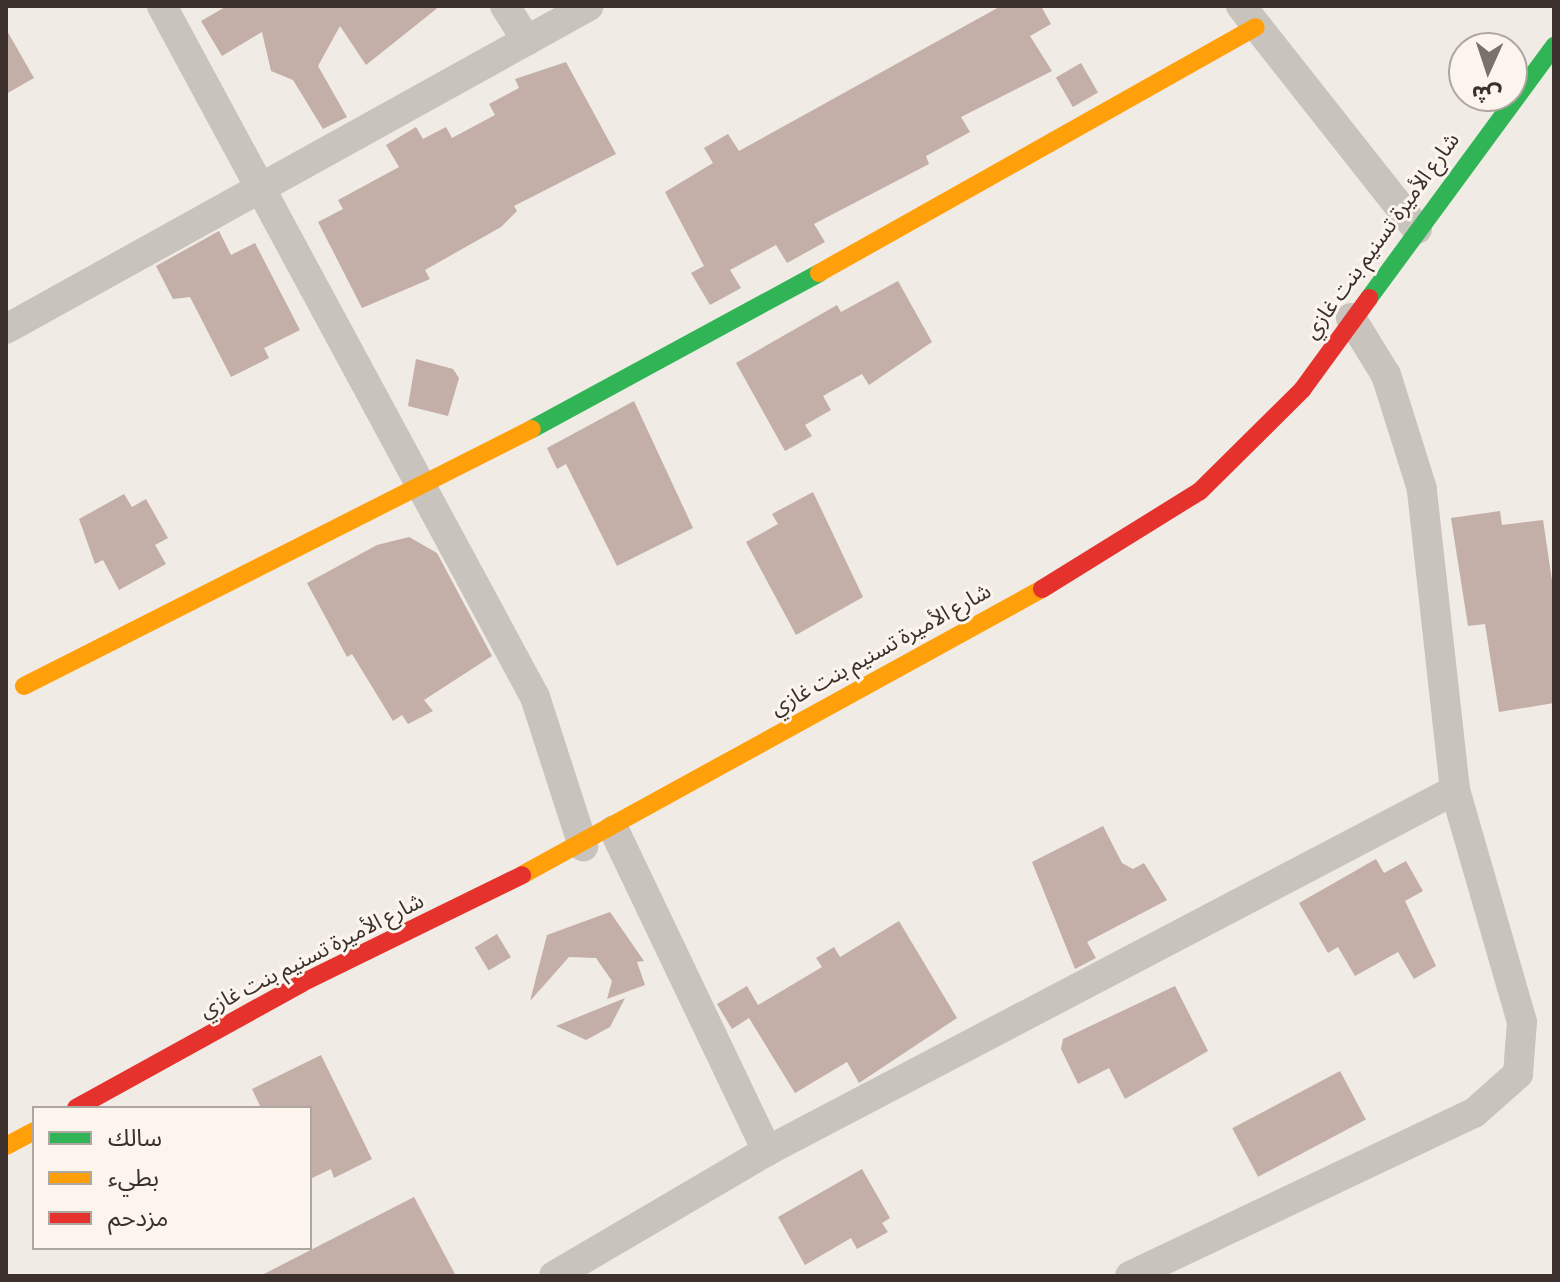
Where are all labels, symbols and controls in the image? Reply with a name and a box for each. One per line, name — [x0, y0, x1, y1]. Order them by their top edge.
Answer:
north arrow — [1448, 32, 1528, 112]
text: ش — [1471, 77, 1503, 111]
street label: شارع الأميرة تسنيم بنت غازي — [1298, 128, 1466, 344]
street label: شارع الأميرة تسنيم بنت غازي — [766, 578, 996, 722]
street label: شارع الأميرة تسنيم بنت غازي — [195, 888, 429, 1024]
legend — [32, 1106, 312, 1250]
text: سالك — [108, 1121, 162, 1156]
text: بطيء — [108, 1161, 159, 1196]
text: مزدحم — [108, 1201, 168, 1236]

